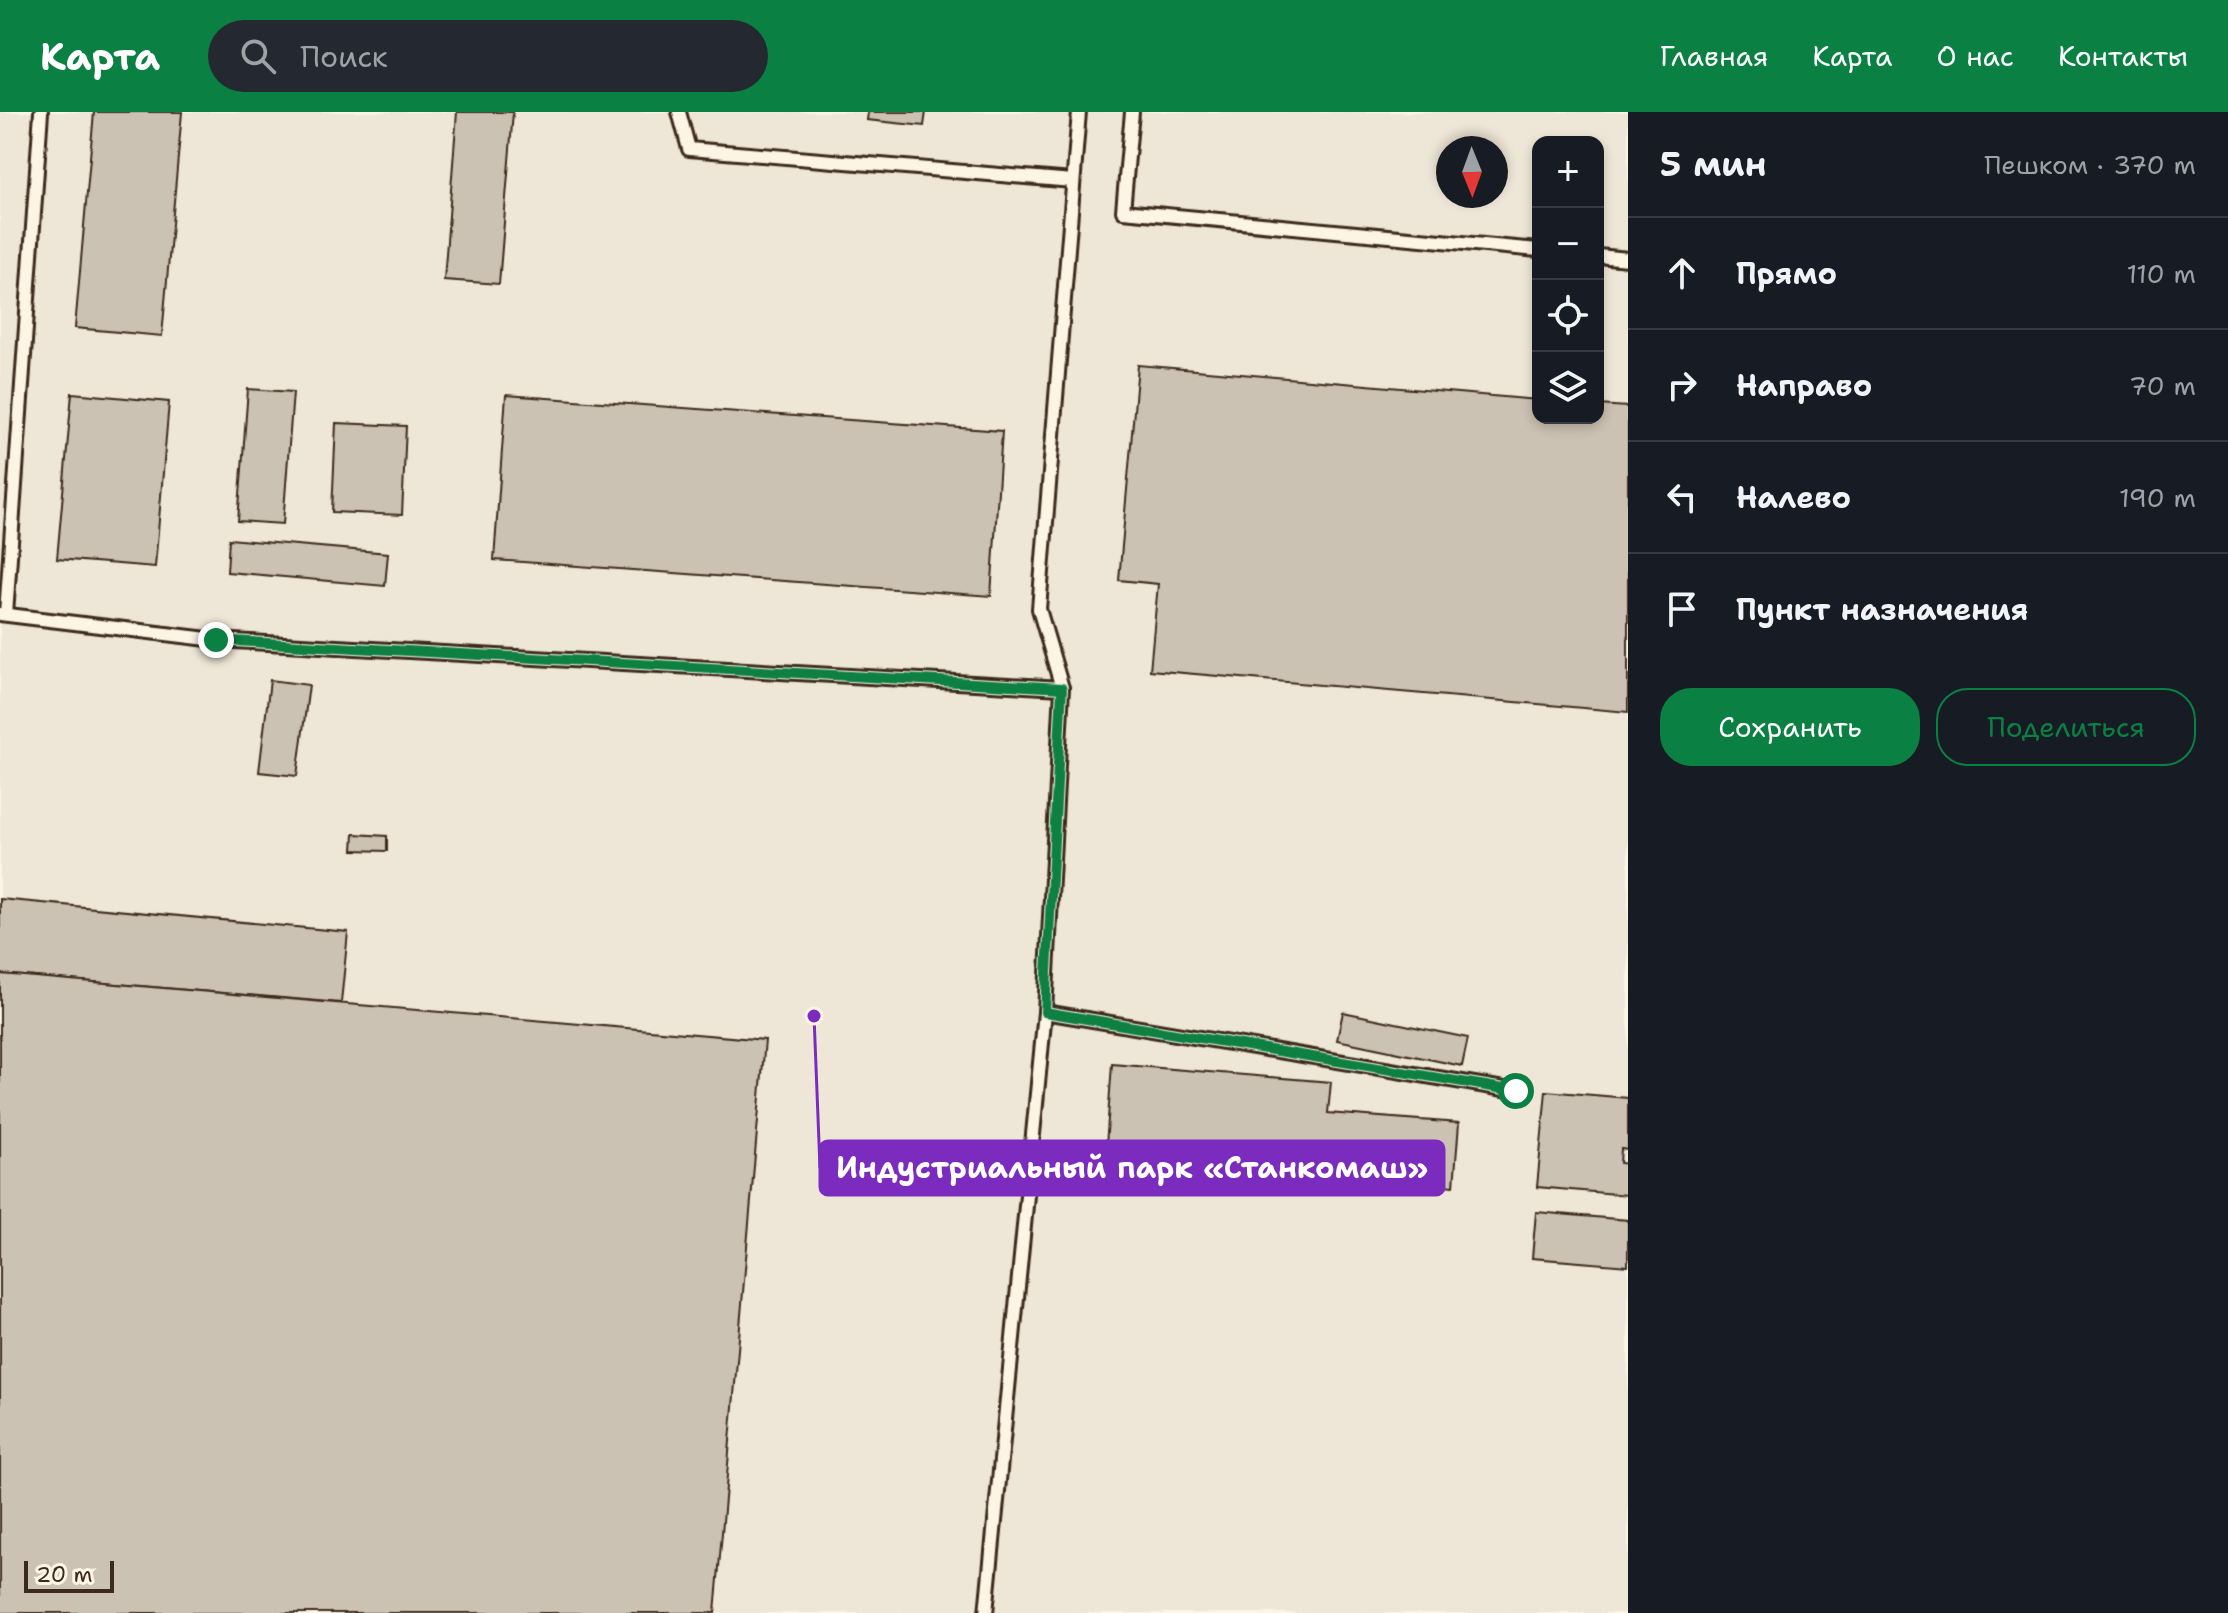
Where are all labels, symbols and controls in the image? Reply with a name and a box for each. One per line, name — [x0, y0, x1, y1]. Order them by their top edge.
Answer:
search box — [208, 20, 768, 92]
text: Карта — [40, 31, 160, 82]
icon: search — [236, 34, 280, 78]
text: Поиск — [300, 36, 388, 77]
text: Главная — [1660, 37, 1768, 75]
text: Карта — [1812, 37, 1892, 75]
text: О нас — [1936, 37, 2014, 75]
text: Контакты — [2058, 37, 2188, 75]
north arrow — [1436, 136, 1508, 208]
map controls — [1532, 136, 1604, 424]
button: + — [1532, 136, 1604, 208]
text: 5 мин — [1660, 141, 1767, 187]
text: Пешком · 370 m — [1984, 147, 2196, 182]
button: − — [1532, 208, 1604, 280]
icon: ahead — [1660, 251, 1704, 295]
text: Прямо — [1736, 253, 1837, 294]
text: 110 m — [2126, 256, 2196, 291]
button: locate — [1532, 280, 1604, 352]
button: layers — [1532, 352, 1604, 424]
icon: right — [1660, 363, 1704, 407]
text: Направо — [1736, 365, 1872, 406]
text: 70 m — [2129, 368, 2196, 403]
icon: left — [1660, 475, 1704, 519]
text: Налево — [1736, 477, 1851, 518]
text: 190 m — [2119, 480, 2196, 515]
icon: arrive — [1660, 587, 1704, 631]
text: Пункт назначения — [1736, 589, 2028, 630]
route end — [198, 622, 234, 658]
button: Сохранить — [1660, 688, 1920, 766]
button: Поделиться — [1936, 688, 2196, 766]
route start — [1498, 1073, 1534, 1109]
callout: Индустриальный парк «Станкомаш» — [820, 1141, 1444, 1195]
text: Индустриальный парк «Станкомаш» — [836, 1147, 1428, 1188]
scale bar — [24, 1557, 114, 1593]
text: 20 m — [36, 1560, 93, 1589]

